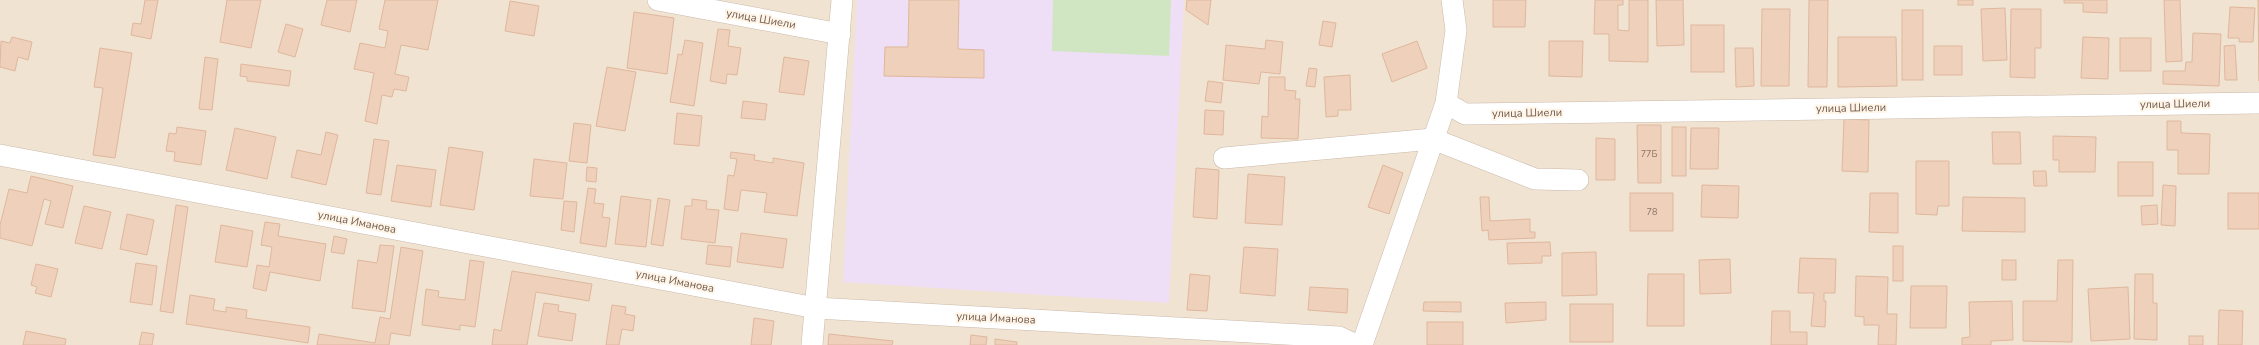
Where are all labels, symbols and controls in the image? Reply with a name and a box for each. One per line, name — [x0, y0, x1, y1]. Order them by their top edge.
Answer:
street label: улица Шиели — [725, 6, 797, 32]
street label: улица Шиели — [2140, 96, 2210, 112]
street label: улица Шиели — [1816, 100, 1886, 116]
street label: улица Шиели — [1492, 105, 1562, 121]
house number: 77Б — [1641, 148, 1657, 160]
house number: 78 — [1647, 206, 1657, 218]
street label: улица Иманова — [317, 207, 397, 237]
street label: улица Иманова — [635, 266, 715, 296]
street label: улица Иманова — [956, 308, 1036, 328]

